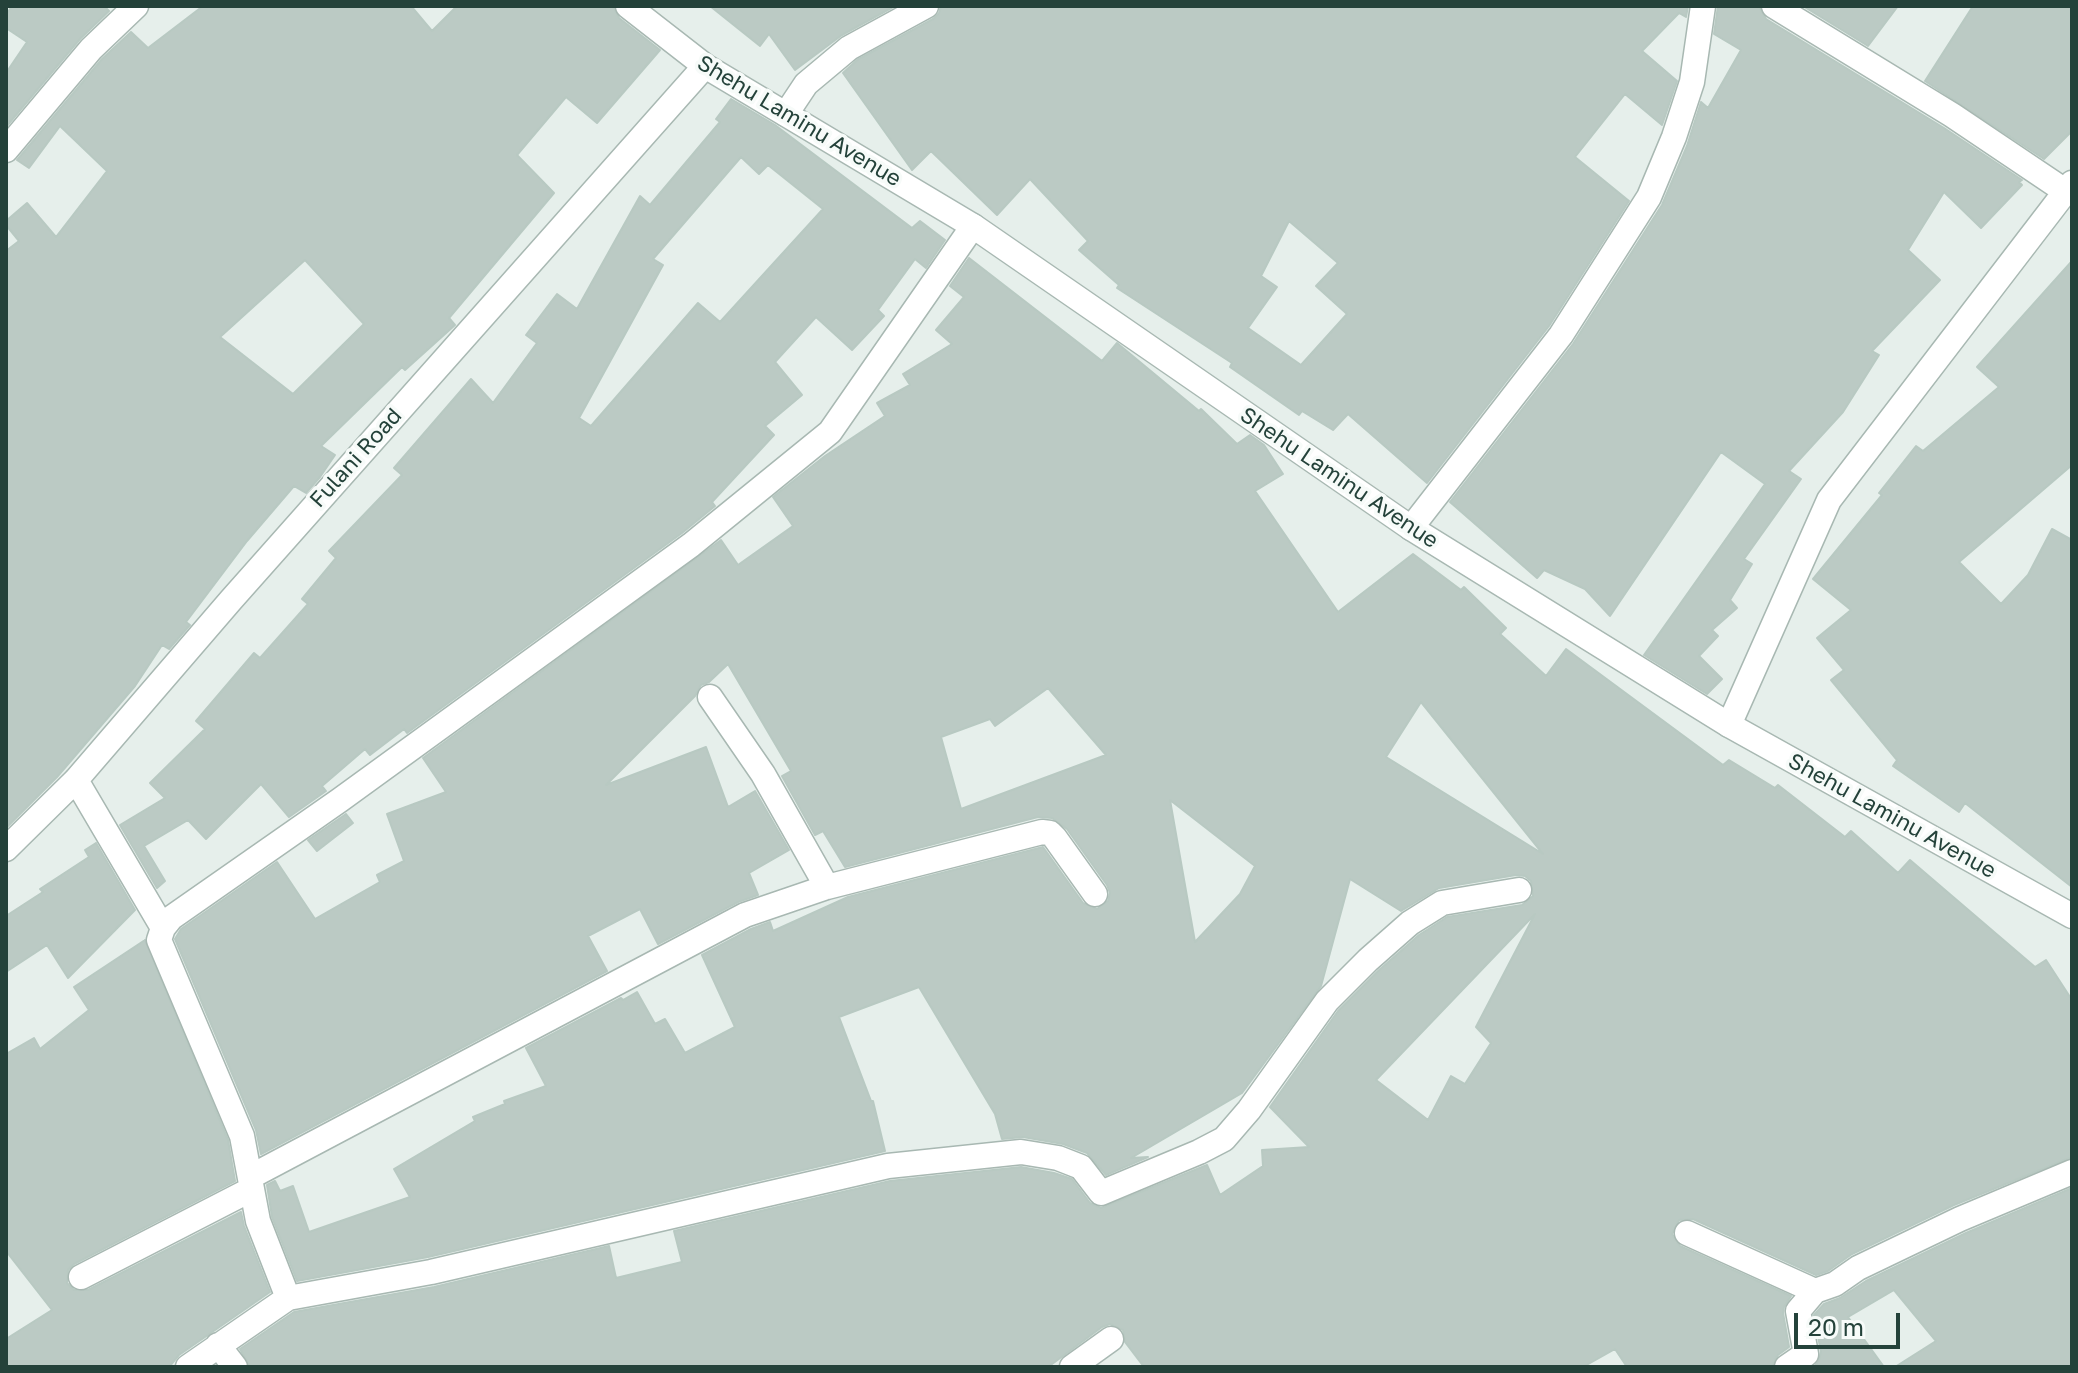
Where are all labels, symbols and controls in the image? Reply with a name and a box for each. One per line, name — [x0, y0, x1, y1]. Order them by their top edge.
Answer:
street label: Shehu Laminu Avenue — [692, 50, 906, 192]
street label: Shehu Laminu Avenue — [1235, 402, 1443, 554]
street label: Fulani Road — [304, 403, 408, 513]
street label: Shehu Laminu Avenue — [1784, 748, 2000, 884]
scale bar — [1798, 1297, 1904, 1347]
text: 20 m — [1808, 1312, 1864, 1341]

